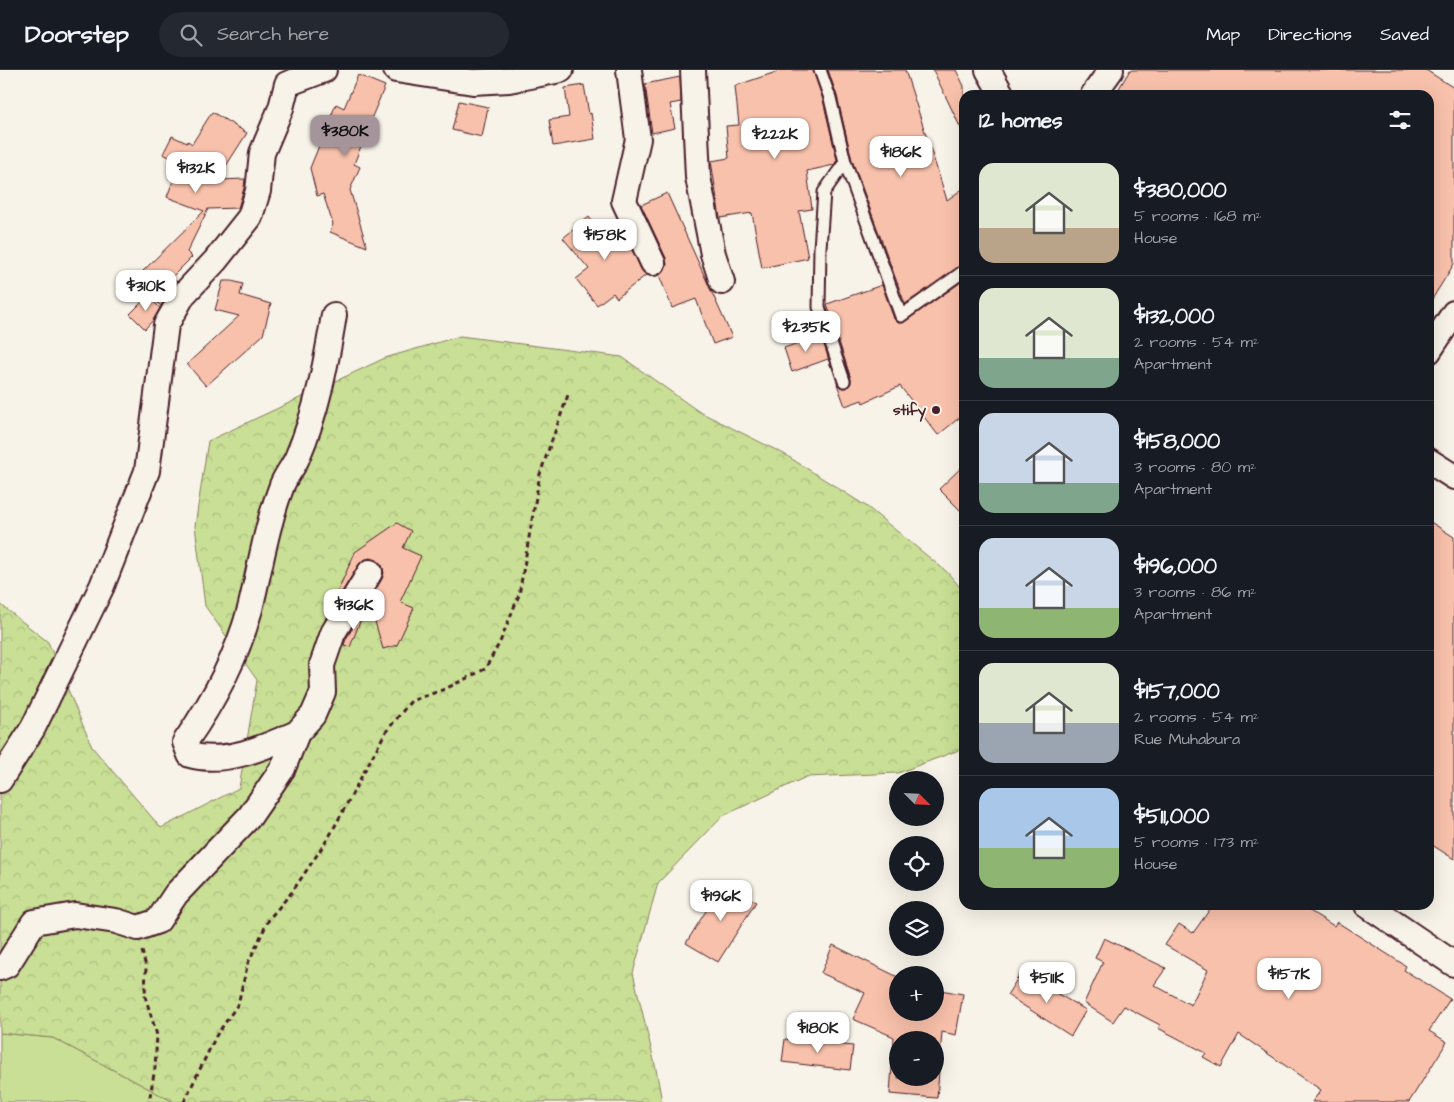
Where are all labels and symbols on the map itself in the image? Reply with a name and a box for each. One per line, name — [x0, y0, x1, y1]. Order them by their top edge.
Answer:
pin: $380K — [310, 114, 380, 157]
pin: $222K — [740, 118, 810, 160]
pin: $186K — [866, 136, 936, 178]
pin: $132K — [161, 152, 231, 194]
pin: $158K — [570, 218, 640, 261]
pin: $310K — [111, 270, 181, 312]
pin: $235K — [771, 310, 841, 353]
place label: stify — [893, 400, 927, 422]
marker: stify — [930, 404, 942, 416]
pin: $136K — [319, 588, 389, 631]
north arrow — [889, 771, 944, 826]
pin: $196K — [686, 880, 756, 922]
pin: $157K — [1254, 958, 1324, 1000]
pin: $511K — [1012, 962, 1082, 1004]
pin: $180K — [783, 1012, 853, 1054]

